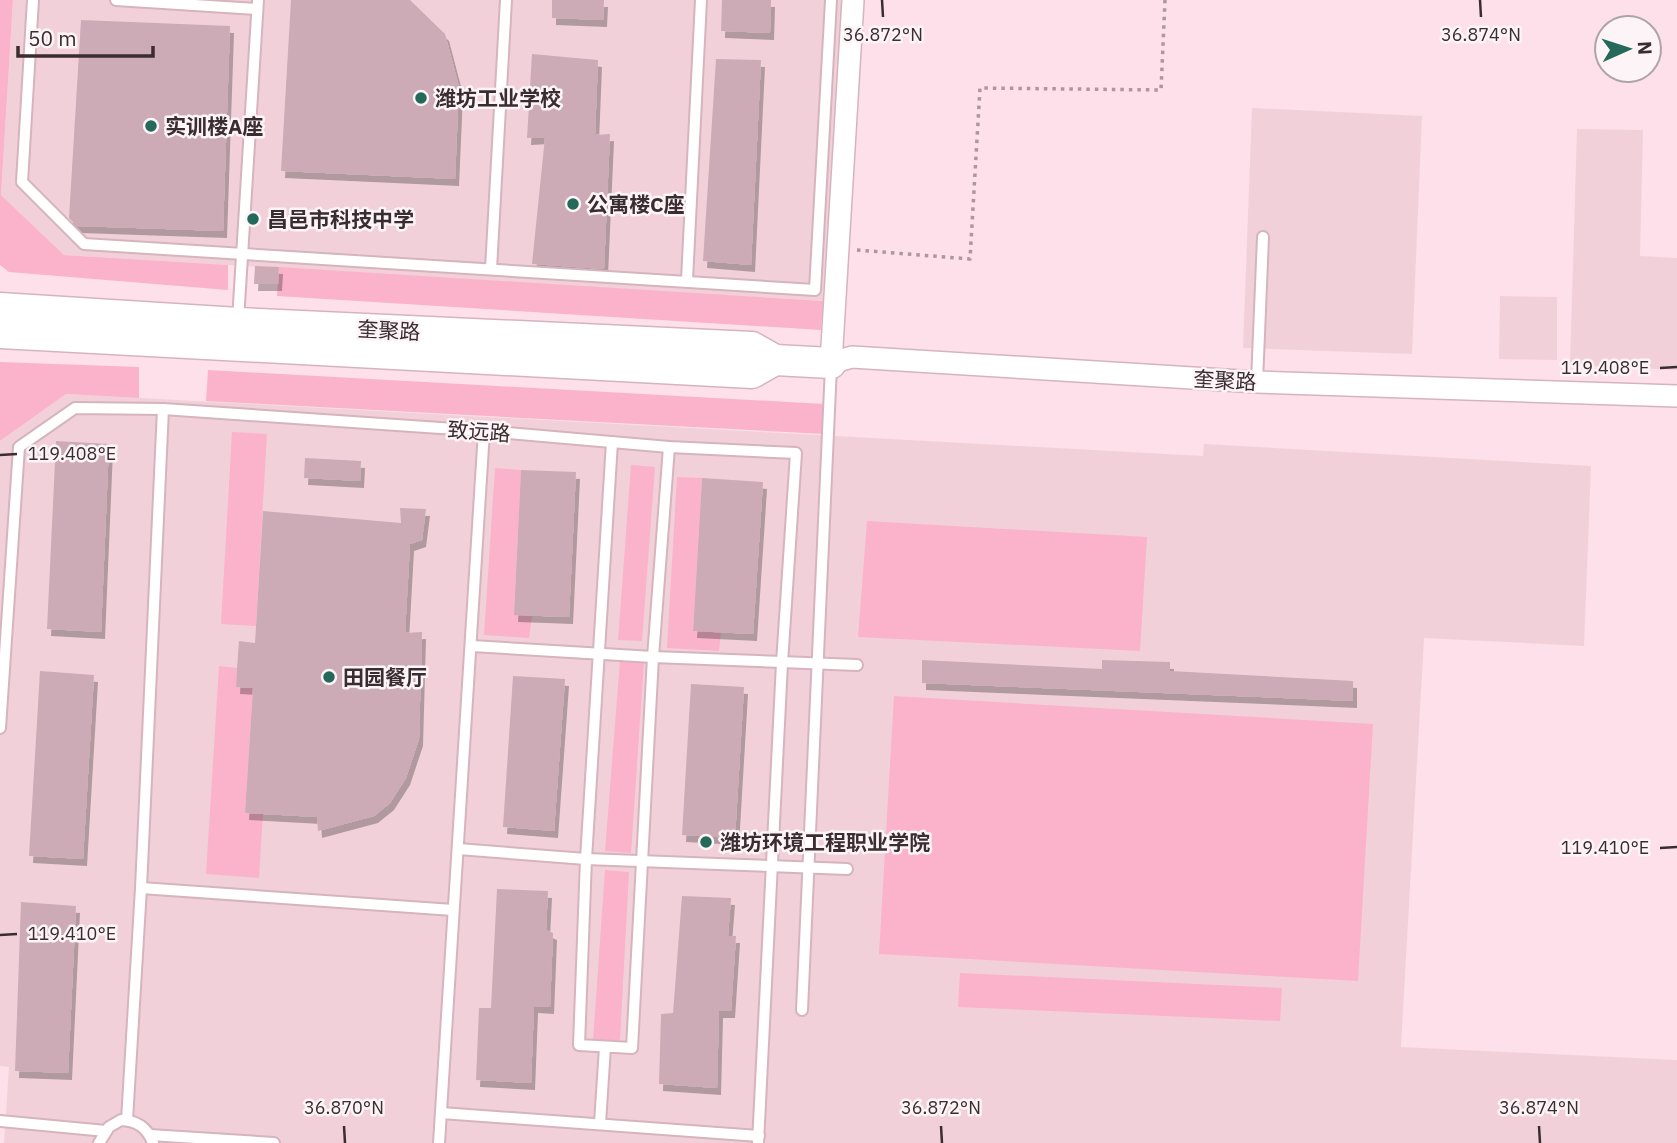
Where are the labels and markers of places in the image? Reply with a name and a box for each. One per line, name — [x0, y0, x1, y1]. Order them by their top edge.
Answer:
place label: 潍坊工业学校 — [435, 84, 561, 112]
marker: 潍坊工业学校 — [413, 90, 429, 106]
place label: 实训楼A座 — [165, 112, 263, 140]
marker: 实训楼A座 — [143, 118, 159, 134]
place label: 公寓楼C座 — [587, 190, 685, 218]
marker: 公寓楼C座 — [565, 196, 581, 212]
place label: 昌邑市科技中学 — [267, 205, 414, 233]
marker: 昌邑市科技中学 — [245, 211, 261, 227]
place label: 田园餐厅 — [343, 663, 427, 691]
marker: 田园餐厅 — [321, 669, 337, 685]
place label: 潍坊环境工程职业学院 — [720, 828, 930, 856]
marker: 潍坊环境工程职业学院 — [698, 834, 714, 850]

